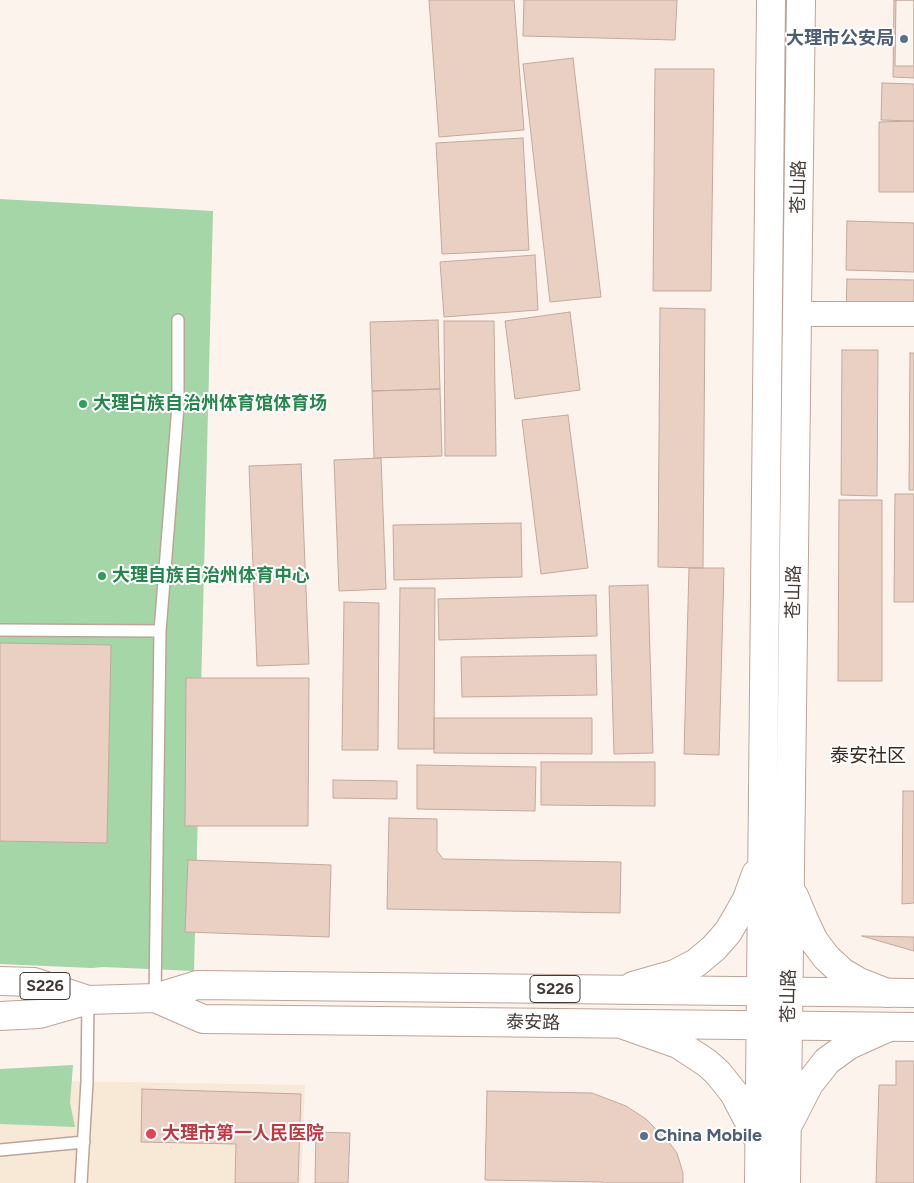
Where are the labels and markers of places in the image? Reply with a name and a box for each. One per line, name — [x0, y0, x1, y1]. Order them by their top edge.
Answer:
place label: 大理市公安局 — [786, 28, 894, 50]
marker: 大理市公安局 — [898, 33, 910, 45]
place label: 大理白族自治州体育馆体育场 — [93, 393, 327, 415]
marker: 大理白族自治州体育馆体育场 — [77, 398, 89, 410]
place label: 大理自族自治州体育中心 — [112, 565, 310, 587]
marker: 大理自族自治州体育中心 — [96, 570, 108, 582]
place label: 大理市第一人民医院 — [162, 1123, 324, 1145]
place label: China Mobile — [654, 1125, 762, 1147]
marker: 大理市第一人民医院 — [144, 1127, 158, 1141]
marker: China Mobile — [638, 1130, 650, 1142]

